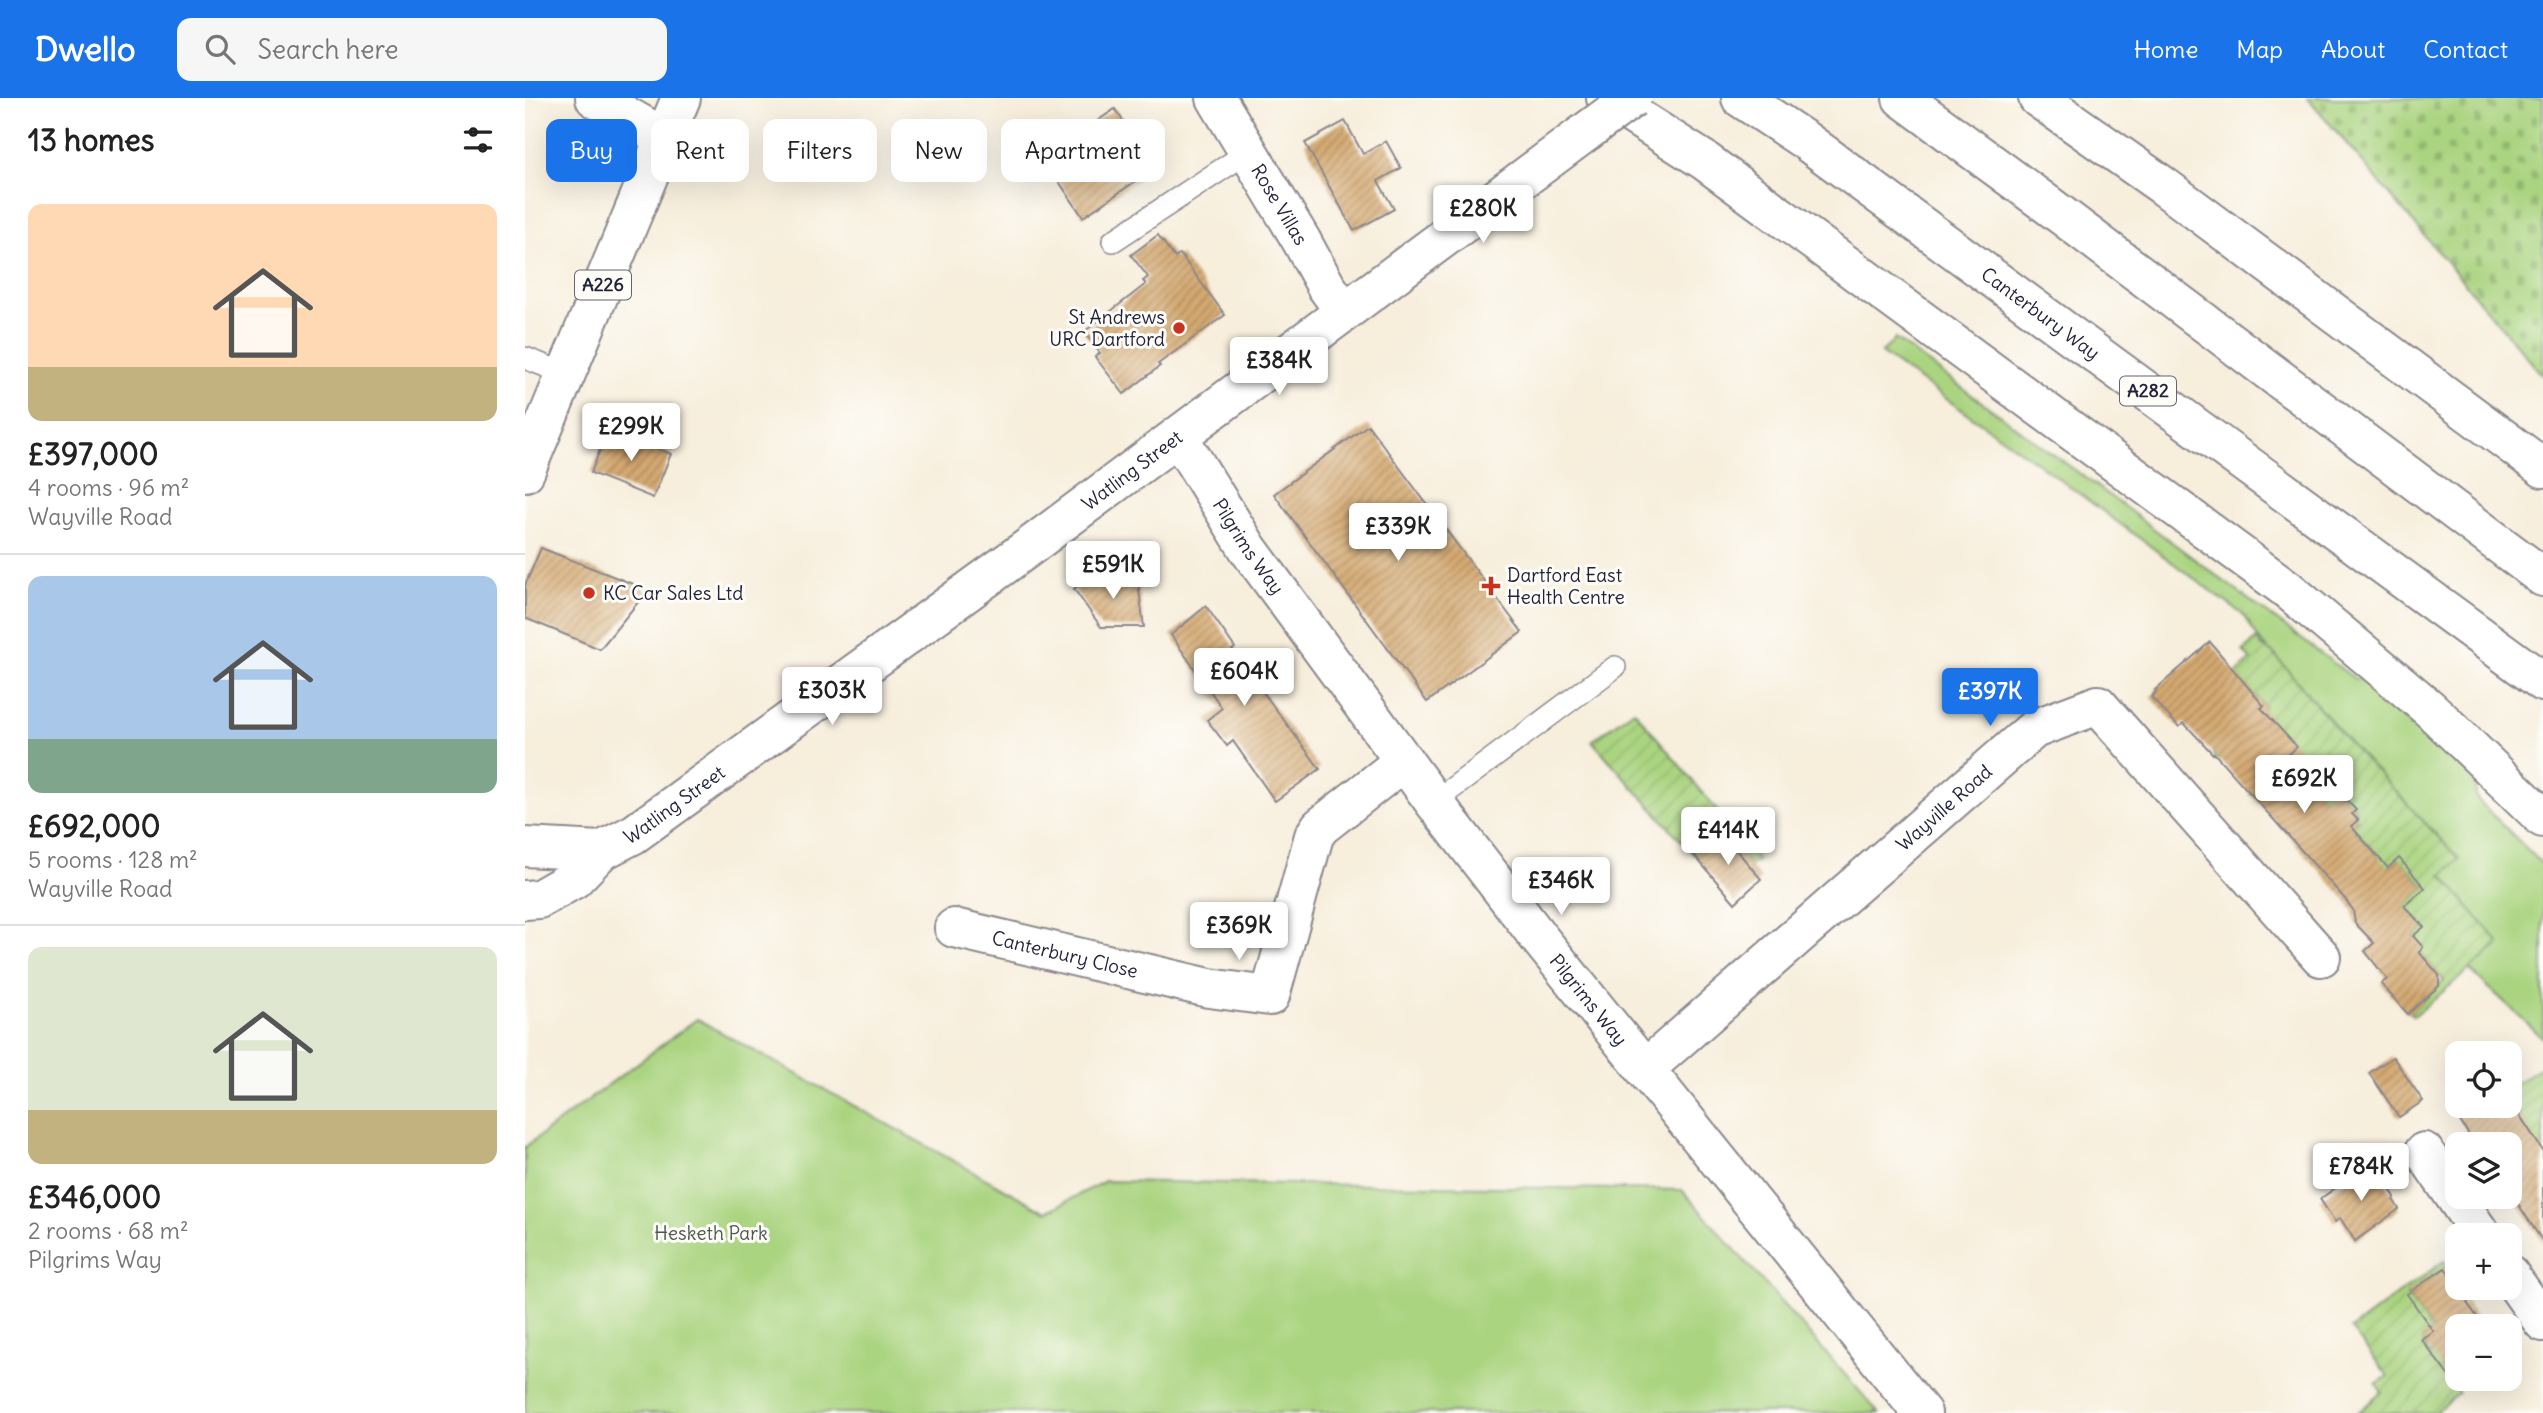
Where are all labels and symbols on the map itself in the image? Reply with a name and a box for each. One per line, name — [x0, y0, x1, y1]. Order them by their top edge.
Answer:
street label: Rose Villas — [1246, 160, 1313, 249]
pin: £280K — [1434, 186, 1532, 245]
street label: Canterbury Way — [1977, 262, 2105, 365]
road number: A226 — [575, 270, 631, 300]
place label: St Andrews URC Dartford — [1049, 305, 1165, 351]
marker: St Andrews URC Dartford — [1171, 320, 1187, 336]
pin: £384K — [1230, 338, 1328, 397]
road number: A282 — [2120, 376, 2176, 405]
pin: £299K — [582, 404, 680, 463]
street label: Watling Street — [1077, 425, 1187, 516]
street label: Pilgrims Way — [1208, 494, 1289, 599]
pin: £339K — [1349, 504, 1447, 563]
pin: £591K — [1064, 542, 1162, 601]
place label: Dartford East Health Centre — [1507, 563, 1625, 609]
marker: Dartford East Health Centre — [1481, 576, 1501, 596]
place label: KC Car Sales Ltd — [603, 581, 743, 605]
marker: KC Car Sales Ltd — [581, 585, 597, 601]
pin: £604K — [1195, 648, 1293, 708]
pin: £303K — [783, 668, 881, 727]
pin: £397K — [1941, 668, 2039, 728]
pin: £692K — [2255, 756, 2353, 815]
street label: Wayville Road — [1891, 759, 1997, 856]
street label: Watling Street — [620, 760, 729, 849]
pin: £414K — [1679, 808, 1777, 867]
pin: £346K — [1512, 858, 1610, 917]
pin: £369K — [1190, 902, 1288, 962]
street label: Canterbury Close — [990, 925, 1140, 983]
street label: Pilgrims Way — [1545, 949, 1633, 1050]
pin: £784K — [2312, 1144, 2410, 1203]
park label: Hesketh Park — [654, 1221, 768, 1245]

